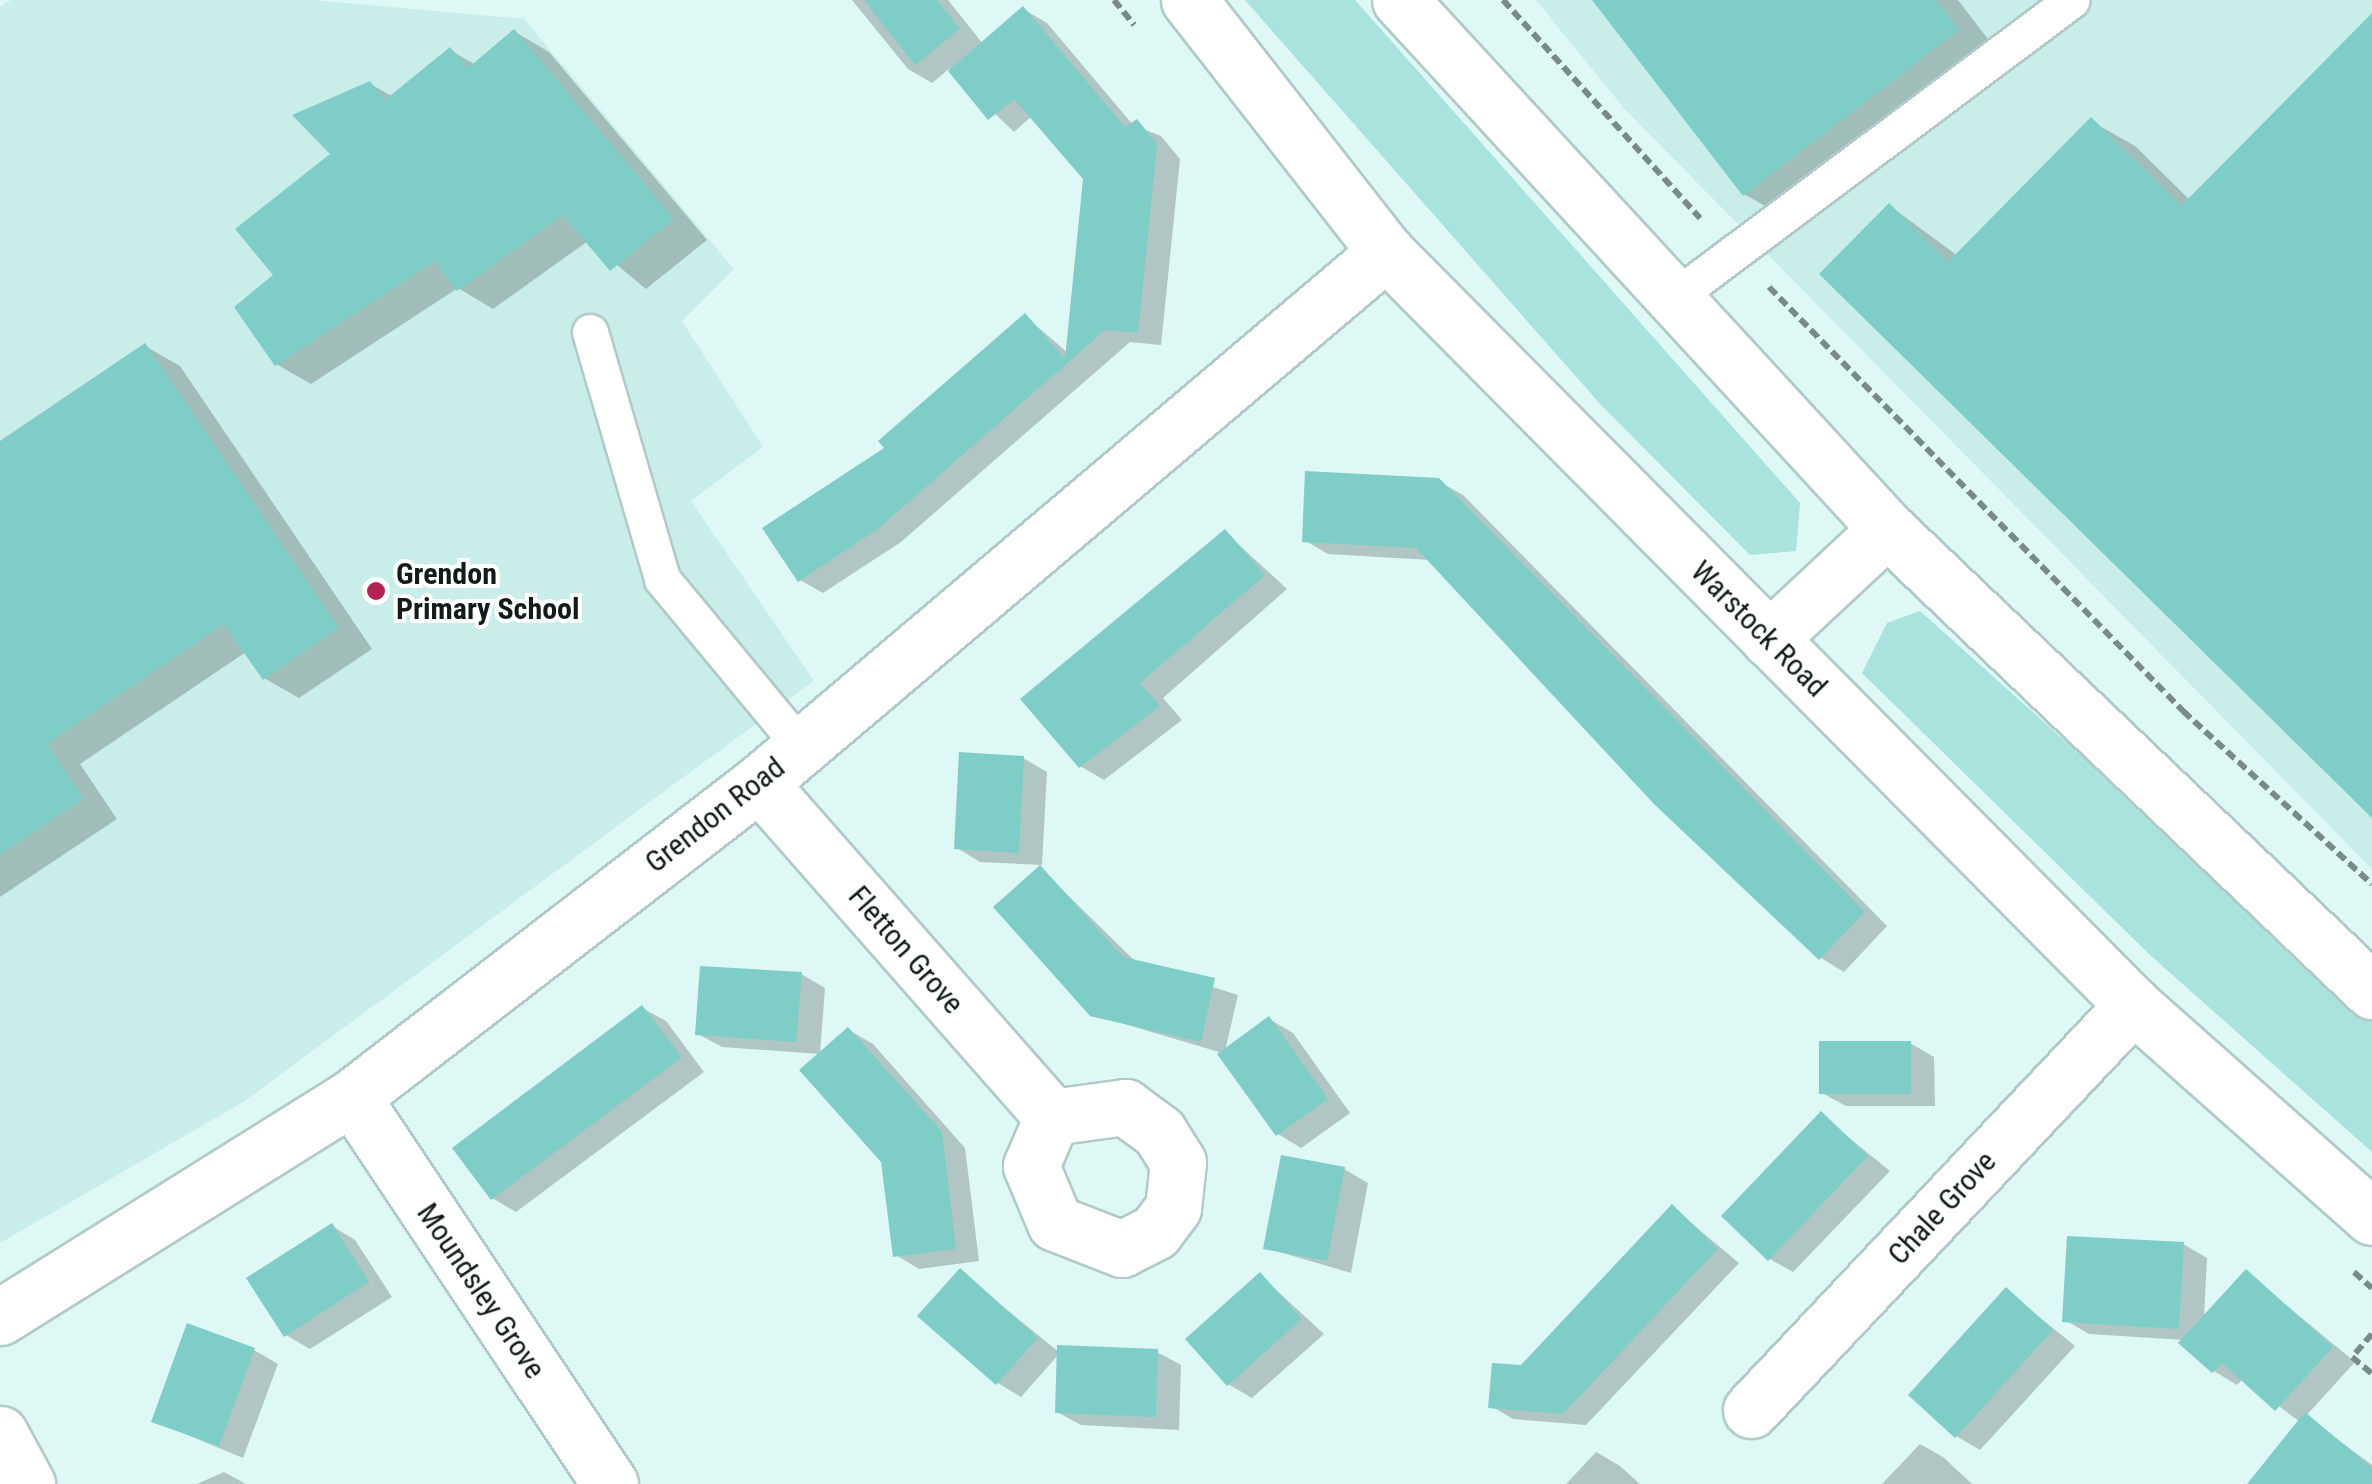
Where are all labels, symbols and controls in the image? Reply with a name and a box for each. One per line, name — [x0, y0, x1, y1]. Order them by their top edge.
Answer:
street label: Warstock Road — [1683, 553, 1835, 705]
place label: Grendon Primary School — [396, 556, 580, 626]
marker: Grendon Primary School — [365, 580, 387, 602]
street label: Grendon Road — [638, 749, 792, 881]
street label: Fletton Grove — [841, 879, 971, 1021]
street label: Chale Grove — [1880, 1144, 2004, 1272]
street label: Moundsley Grove — [409, 1197, 553, 1385]

